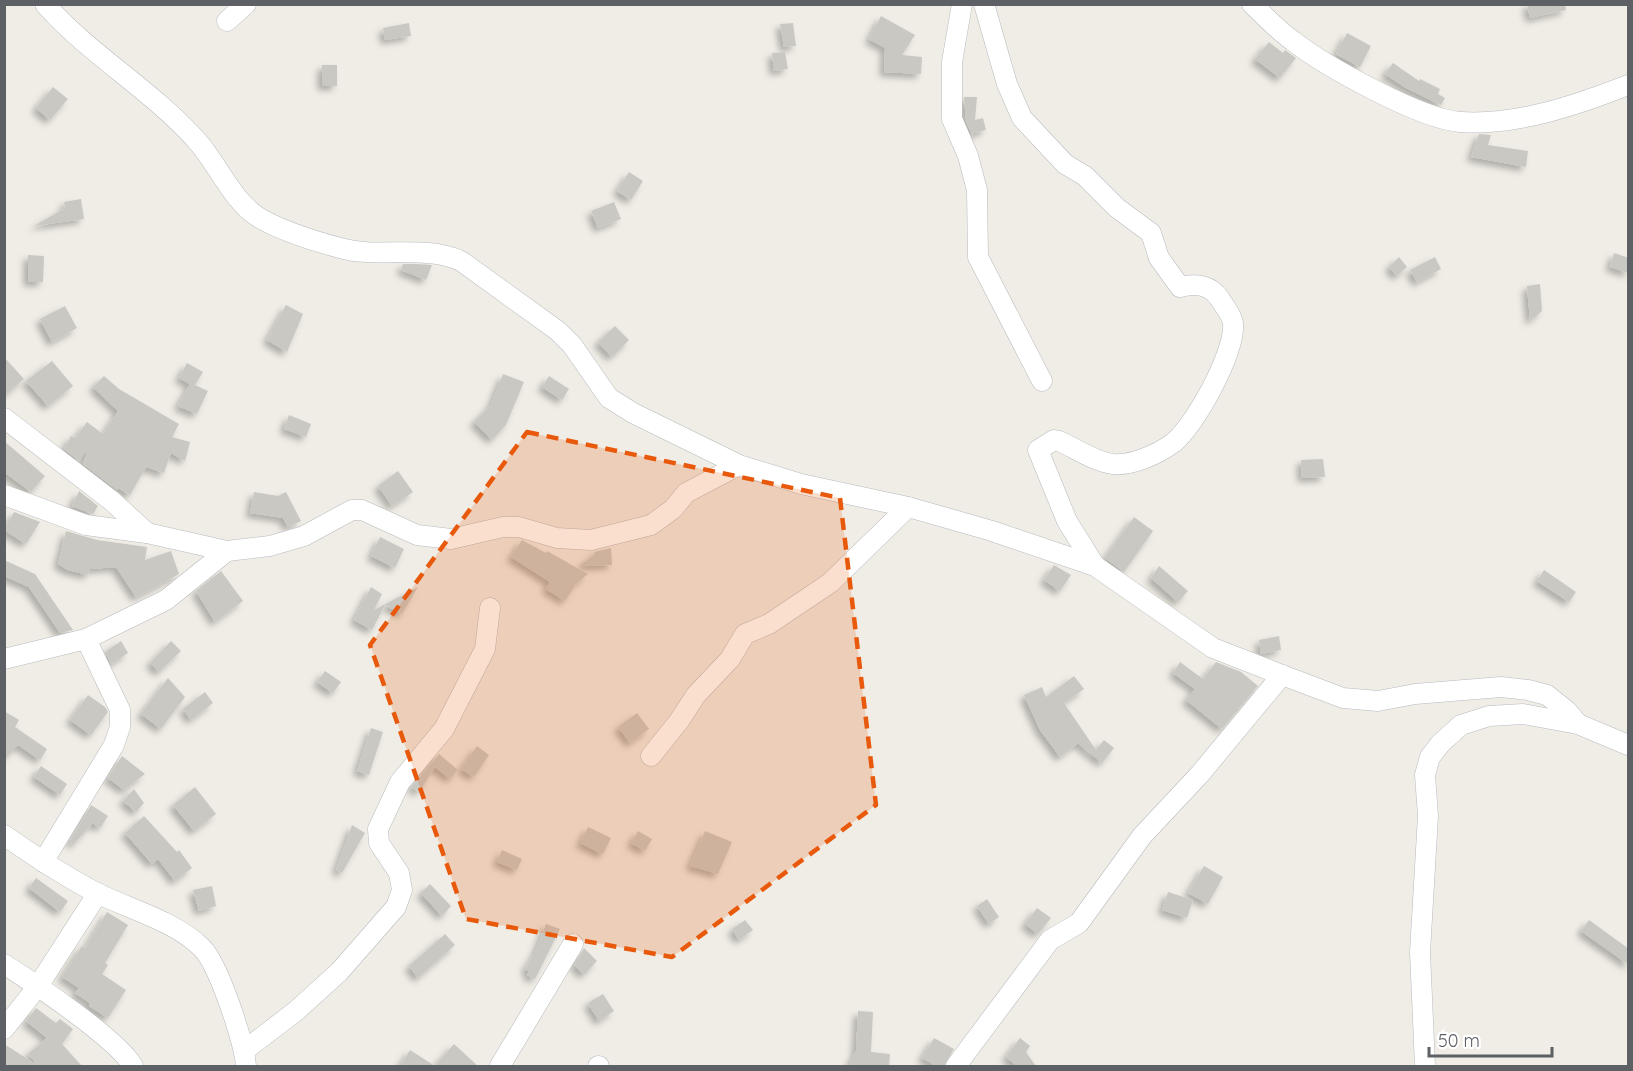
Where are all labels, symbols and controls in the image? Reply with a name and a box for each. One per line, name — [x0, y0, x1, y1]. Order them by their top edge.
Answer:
scale bar — [1429, 1020, 1552, 1058]
text: 50 m — [1438, 1029, 1480, 1052]

